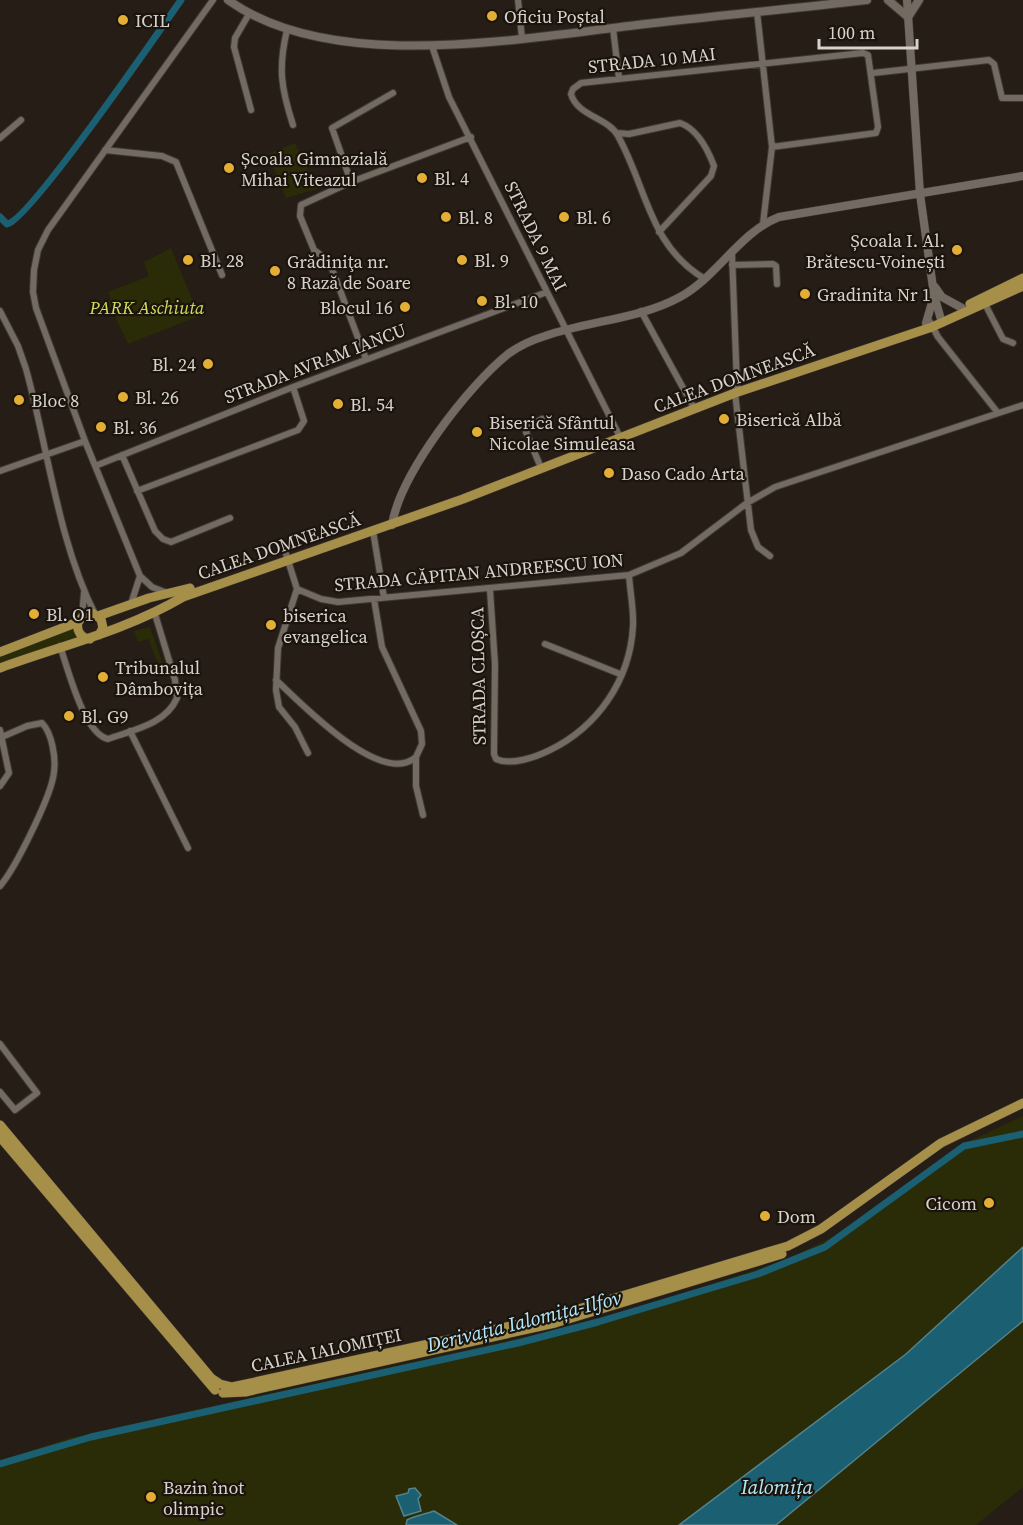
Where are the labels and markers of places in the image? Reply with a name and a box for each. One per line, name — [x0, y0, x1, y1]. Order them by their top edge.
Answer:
place label: Oficiu Poștal — [504, 4, 605, 29]
place label: ICIL — [135, 8, 170, 33]
marker: Oficiu Poștal — [485, 9, 499, 23]
marker: ICIL — [116, 13, 130, 27]
place label: Școala Gimnazială Mihai Viteazul — [241, 146, 388, 192]
marker: Școala Gimnazială Mihai Viteazul — [222, 161, 236, 175]
place label: Bl. 4 — [434, 166, 469, 191]
marker: Bl. 4 — [415, 171, 429, 185]
place label: Bl. 8 — [458, 205, 493, 230]
place label: Bl. 6 — [576, 205, 611, 230]
marker: Bl. 8 — [439, 210, 453, 224]
marker: Bl. 6 — [557, 210, 571, 224]
place label: Școala I. Al. Brătescu-Voinești — [806, 228, 945, 274]
marker: Școala I. Al. Brătescu-Voinești — [950, 243, 964, 257]
place label: Bl. 28 — [200, 248, 244, 273]
place label: Bl. 9 — [474, 248, 509, 273]
place label: Grădiniţa nr. 8 Rază de Soare — [287, 249, 411, 295]
marker: Bl. 28 — [181, 253, 195, 267]
marker: Bl. 9 — [455, 253, 469, 267]
marker: Grădiniţa nr. 8 Rază de Soare — [268, 264, 282, 278]
place label: Gradinita Nr 1 — [817, 282, 931, 307]
marker: Gradinita Nr 1 — [798, 287, 812, 301]
place label: Bl. 10 — [494, 289, 538, 314]
marker: Bl. 10 — [475, 294, 489, 308]
place label: Blocul 16 — [320, 295, 393, 320]
marker: Blocul 16 — [398, 300, 412, 314]
place label: Bl. 24 — [152, 352, 196, 377]
marker: Bl. 24 — [201, 357, 215, 371]
place label: Bl. 26 — [135, 385, 179, 410]
place label: Bloc 8 — [31, 388, 79, 413]
marker: Bl. 26 — [116, 390, 130, 404]
place label: Bl. 54 — [350, 392, 394, 417]
marker: Bloc 8 — [12, 393, 26, 407]
marker: Bl. 54 — [331, 397, 345, 411]
place label: Biserică Albă — [736, 407, 842, 432]
place label: Biserică Sfântul Nicolae Simuleasa — [489, 410, 636, 456]
marker: Biserică Albă — [717, 412, 731, 426]
place label: Bl. 36 — [113, 415, 157, 440]
marker: Bl. 36 — [94, 420, 108, 434]
marker: Biserică Sfântul Nicolae Simuleasa — [470, 425, 484, 439]
place label: Daso Cado Arta — [621, 461, 745, 486]
marker: Daso Cado Arta — [602, 466, 616, 480]
place label: Bl. O1 — [46, 602, 94, 627]
place label: biserica evangelica — [283, 603, 368, 649]
marker: Bl. O1 — [27, 607, 41, 621]
marker: biserica evangelica — [264, 618, 278, 632]
place label: Tribunalul Dâmbovița — [115, 655, 204, 701]
marker: Tribunalul Dâmbovița — [96, 670, 110, 684]
place label: Bl. G9 — [81, 704, 128, 729]
marker: Bl. G9 — [62, 709, 76, 723]
place label: Cicom — [925, 1191, 977, 1216]
marker: Cicom — [982, 1196, 996, 1210]
place label: Dom — [777, 1204, 816, 1229]
marker: Dom — [758, 1209, 772, 1223]
place label: Bazin înot olimpic — [163, 1475, 244, 1521]
marker: Bazin înot olimpic — [144, 1490, 158, 1504]

